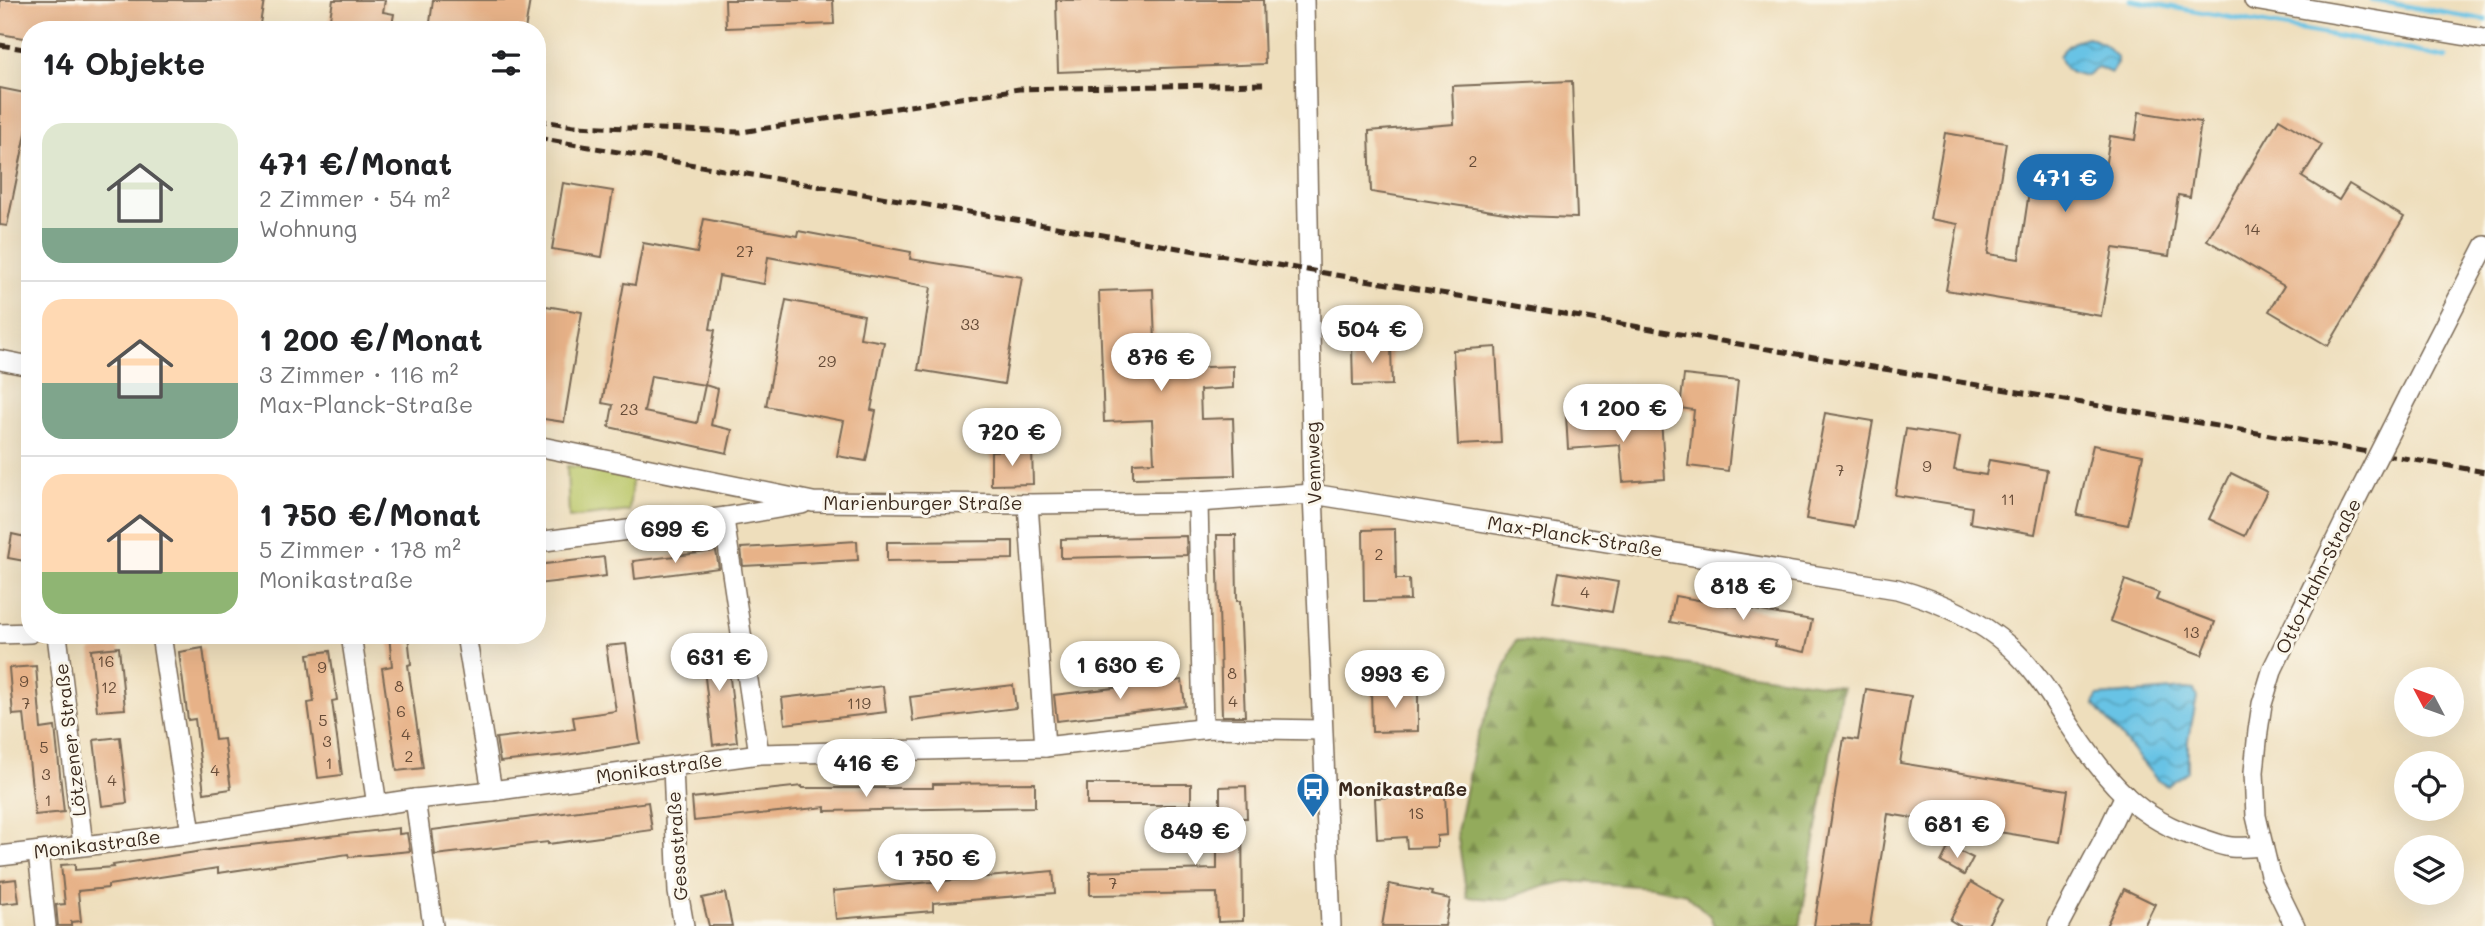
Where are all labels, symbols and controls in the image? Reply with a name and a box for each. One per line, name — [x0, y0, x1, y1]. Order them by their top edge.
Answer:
text: 14 Objekte — [42, 43, 205, 83]
icon: filters — [487, 44, 525, 82]
text: 471 €/Monat — [259, 143, 452, 183]
house number: 2 — [1469, 150, 1477, 171]
icon: home — [98, 151, 182, 235]
pin: 471 € — [2016, 154, 2114, 214]
text: 471 € — [2033, 162, 2097, 192]
text: 2 Zimmer · 54 m² — [259, 183, 450, 213]
text: Wohnung — [259, 213, 357, 243]
house number: 14 — [2244, 218, 2261, 239]
house number: 27 — [736, 240, 754, 261]
pin: 504 € — [1323, 306, 1421, 365]
house number: 33 — [961, 313, 979, 334]
text: 504 € — [1337, 313, 1407, 343]
text: 1 200 €/Monat — [259, 319, 483, 359]
icon: home — [98, 327, 182, 411]
pin: 876 € — [1112, 334, 1210, 393]
text: 876 € — [1127, 341, 1195, 371]
house number: 29 — [818, 350, 836, 371]
text: 3 Zimmer · 116 m² — [259, 359, 458, 389]
pin: 1 200 € — [1558, 384, 1688, 444]
text: Max-Planck-Straße — [259, 389, 473, 419]
text: 1 200 € — [1579, 392, 1667, 422]
house number: 23 — [620, 398, 638, 419]
pin: 720 € — [963, 408, 1061, 468]
text: 720 € — [978, 416, 1046, 446]
street label: Vennweg — [1299, 421, 1326, 505]
house number: 9 — [1922, 455, 1932, 476]
house number: 7 — [1836, 459, 1845, 480]
house number: 11 — [2001, 488, 2015, 509]
street label: Marienburger Straße — [823, 490, 1023, 515]
text: 1 750 €/Monat — [259, 494, 481, 534]
street label: Otto-Hahn-Straße — [2269, 494, 2366, 658]
icon: home — [98, 502, 182, 586]
pin: 699 € — [626, 505, 724, 565]
street label: Max-Planck-Straße — [1486, 509, 1664, 562]
text: 699 € — [641, 513, 709, 543]
text: 5 Zimmer · 178 m² — [259, 534, 461, 564]
house number: 2 — [1375, 543, 1383, 564]
pin: 818 € — [1694, 562, 1792, 622]
text: Monikastraße — [259, 564, 413, 594]
text: 818 € — [1710, 570, 1776, 600]
house number: 4 — [1580, 581, 1590, 602]
house number: 13 — [2183, 621, 2199, 642]
pin: 631 € — [670, 634, 768, 693]
text: 631 € — [687, 641, 751, 671]
pin: 1 630 € — [1055, 642, 1185, 701]
text: 1 630 € — [1076, 649, 1164, 679]
house number: 16 — [98, 650, 114, 671]
pin: 993 € — [1346, 650, 1444, 710]
house number: 9 — [317, 656, 327, 677]
text: 993 € — [1361, 658, 1429, 688]
street label: Lötzener Straße — [48, 662, 91, 818]
house number: 8 — [1227, 662, 1237, 683]
north arrow — [2394, 667, 2464, 737]
map controls — [2394, 667, 2464, 905]
house number: 9 — [19, 670, 29, 691]
house number: 8 — [394, 675, 404, 696]
house number: 12 — [101, 676, 117, 697]
house number: 4 — [1228, 690, 1238, 711]
house number: 7 — [22, 692, 31, 713]
house number: 119 — [847, 692, 871, 713]
house number: 6 — [396, 700, 406, 721]
house number: 5 — [318, 709, 328, 730]
house number: 4 — [401, 723, 411, 744]
house number: 3 — [322, 730, 332, 751]
house number: 5 — [39, 736, 49, 757]
pin: 416 € — [817, 740, 915, 799]
house number: 2 — [405, 745, 413, 766]
street label: Monikastraße — [594, 746, 724, 789]
text: 416 € — [833, 747, 899, 777]
button: locate — [2394, 751, 2464, 821]
house number: 1 — [325, 752, 333, 773]
house number: 4 — [210, 759, 220, 780]
house number: 3 — [41, 763, 51, 784]
house number: 4 — [107, 769, 117, 790]
bus stop icon: Monikastraße — [1294, 770, 1332, 819]
place label: Monikastraße — [1338, 776, 1467, 801]
house number: 1 — [44, 789, 52, 810]
street label: Gesastraße — [660, 790, 693, 902]
pin: 681 € — [1908, 800, 2006, 860]
house number: 1S — [1408, 802, 1424, 823]
pin: 849 € — [1146, 808, 1244, 867]
text: 681 € — [1924, 808, 1990, 838]
text: 849 € — [1160, 815, 1230, 845]
street label: Monikastraße — [32, 823, 162, 864]
pin: 1 750 € — [872, 834, 1002, 894]
button: layers — [2394, 835, 2464, 905]
text: 1 750 € — [894, 842, 980, 872]
house number: 7 — [1109, 872, 1118, 893]

